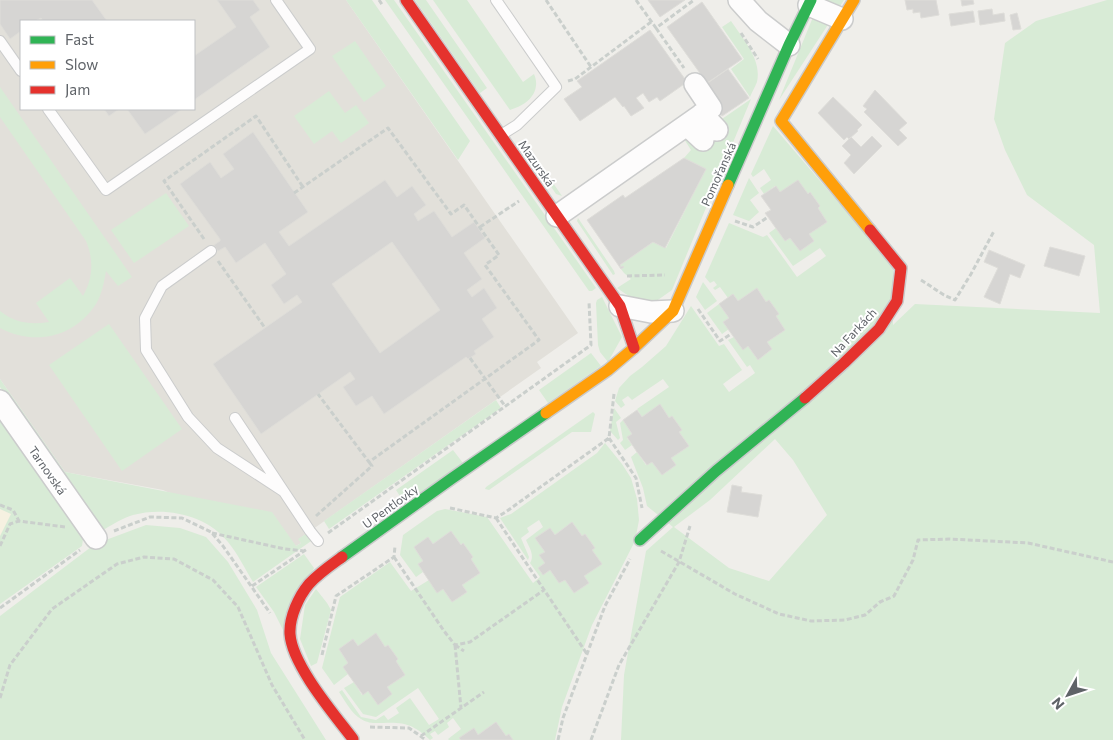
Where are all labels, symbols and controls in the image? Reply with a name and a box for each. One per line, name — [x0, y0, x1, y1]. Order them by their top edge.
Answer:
legend — [20, 20, 195, 110]
text: Fast — [65, 30, 94, 48]
text: Slow — [65, 55, 98, 73]
text: Jam — [65, 80, 90, 98]
street label: Mazurská — [516, 137, 558, 189]
street label: Pomořanská — [698, 140, 738, 208]
street label: Na Farkách — [827, 305, 879, 359]
street label: Tarnovská — [26, 443, 70, 497]
street label: U Pentlovky — [359, 481, 421, 531]
north arrow — [1043, 670, 1093, 720]
text: N — [1048, 694, 1068, 713]

